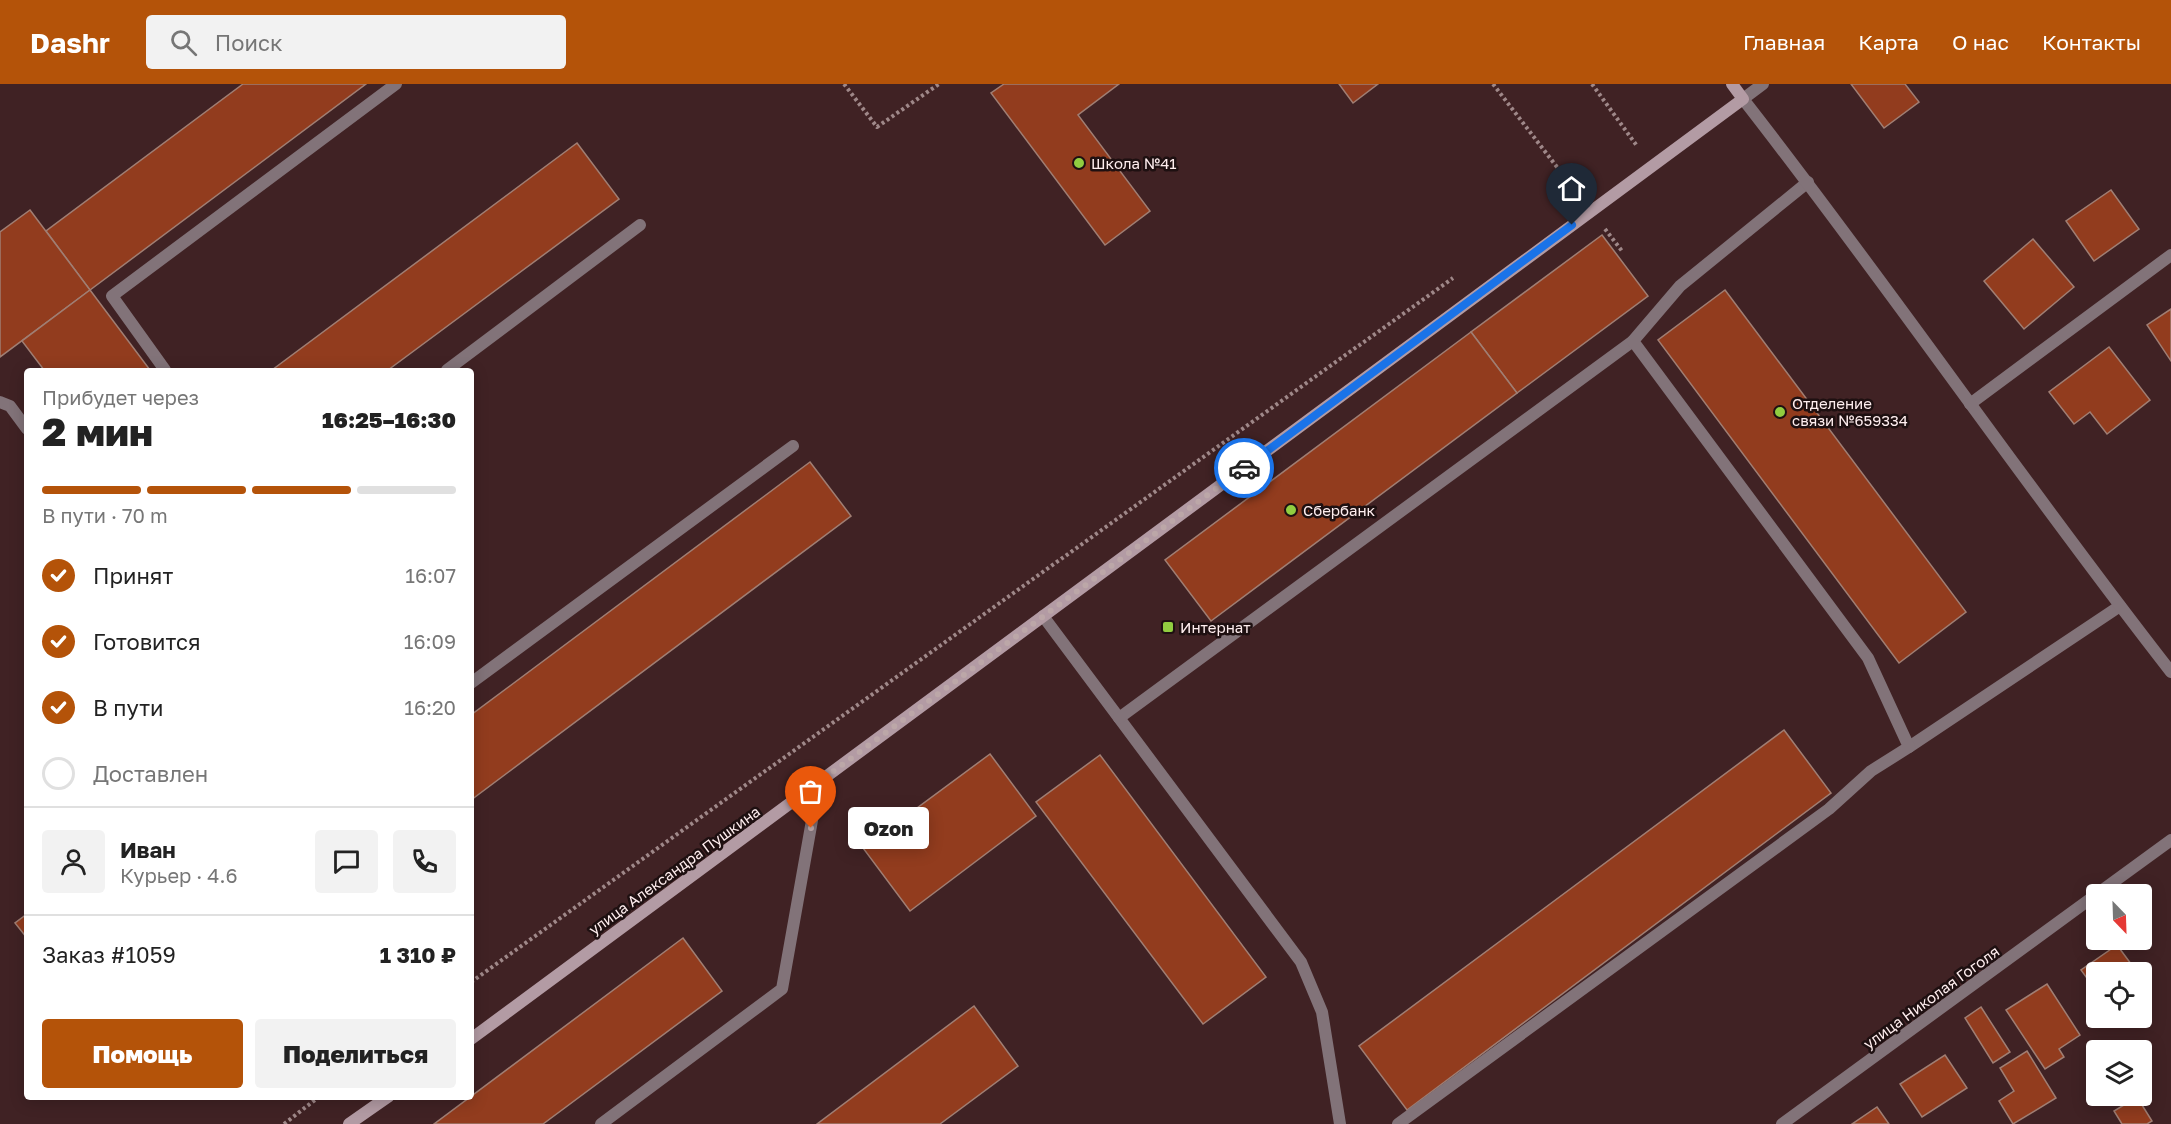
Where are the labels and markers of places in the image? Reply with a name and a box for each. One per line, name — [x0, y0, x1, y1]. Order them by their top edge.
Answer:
place label: Школа №41 — [1091, 154, 1177, 172]
marker: Школа №41 — [1072, 156, 1086, 170]
pin — [1546, 163, 1597, 225]
place label: Отделение связи №659334 — [1792, 394, 1908, 429]
marker: Отделение связи №659334 — [1773, 405, 1787, 419]
place label: Сбербанк — [1303, 501, 1376, 519]
marker: Сбербанк — [1284, 503, 1298, 517]
place label: Интернат — [1180, 618, 1251, 636]
marker: Интернат — [1161, 620, 1175, 634]
pin — [785, 766, 836, 828]
callout: Ozon — [847, 807, 928, 849]

